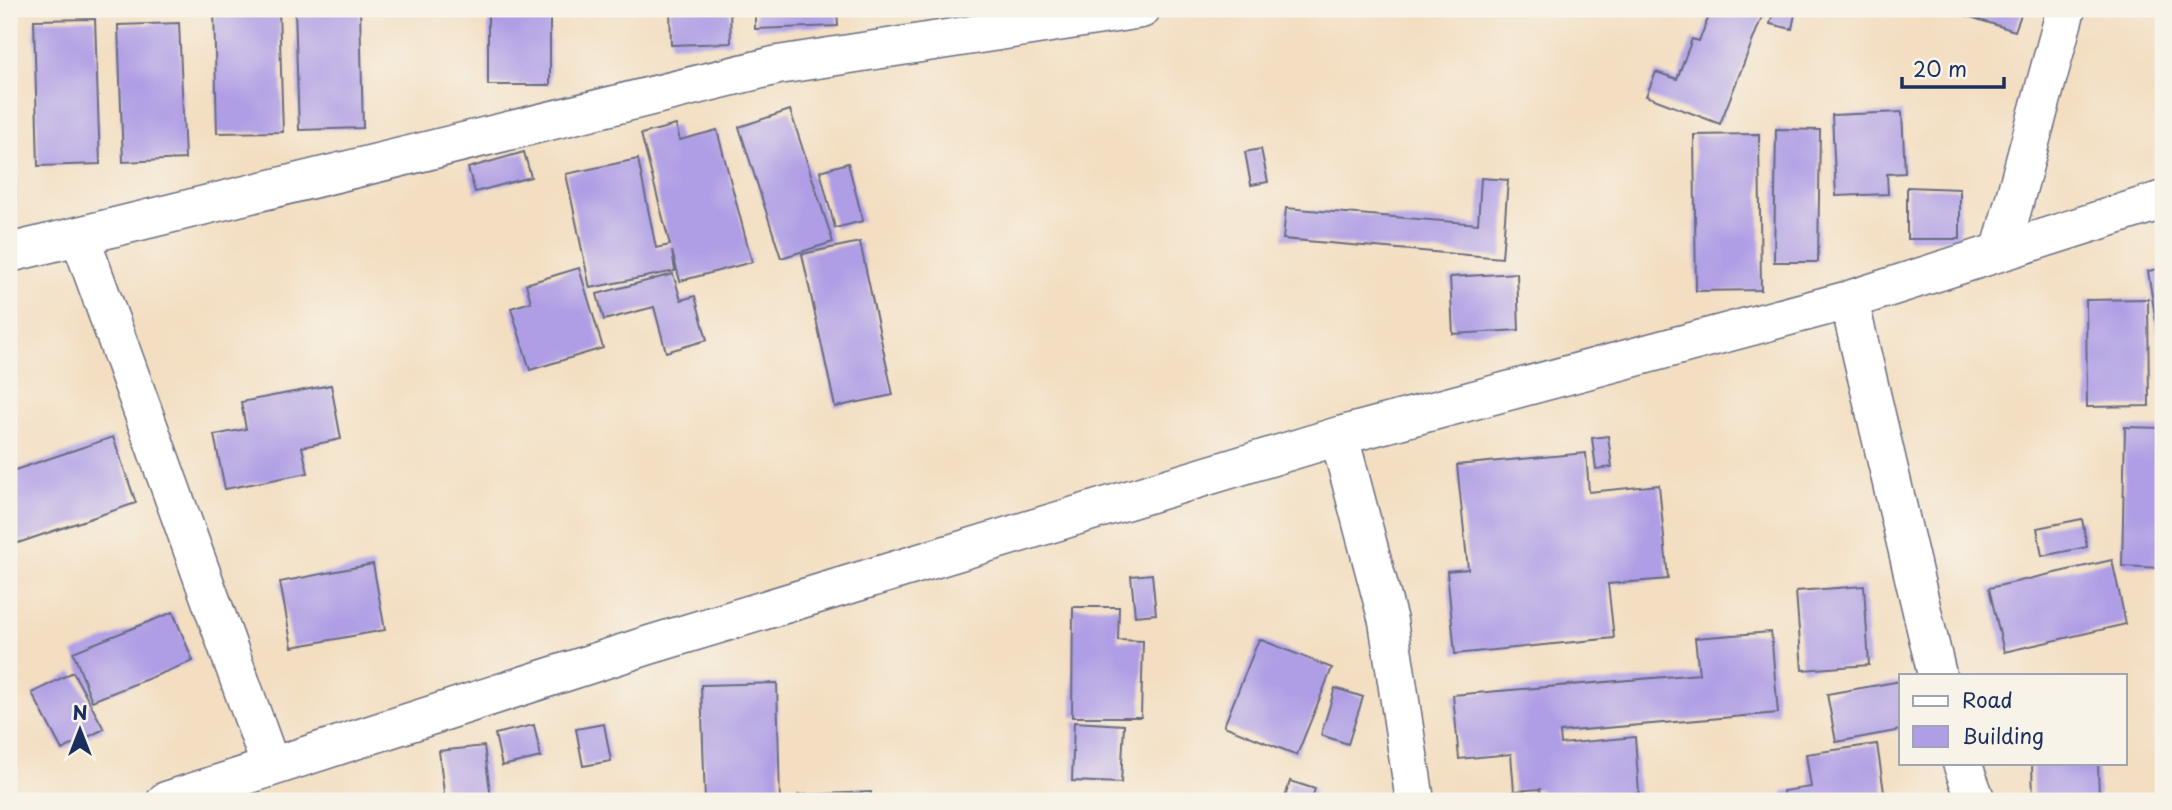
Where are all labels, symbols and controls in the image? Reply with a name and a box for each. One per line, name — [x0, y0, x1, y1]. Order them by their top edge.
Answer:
scale bar — [1902, 46, 2004, 90]
text: 20 m — [1913, 52, 1967, 84]
legend — [1899, 674, 2126, 764]
text: Road — [1962, 683, 2013, 715]
north arrow — [46, 694, 116, 764]
text: N — [72, 698, 88, 726]
text: Building — [1962, 719, 2044, 751]

